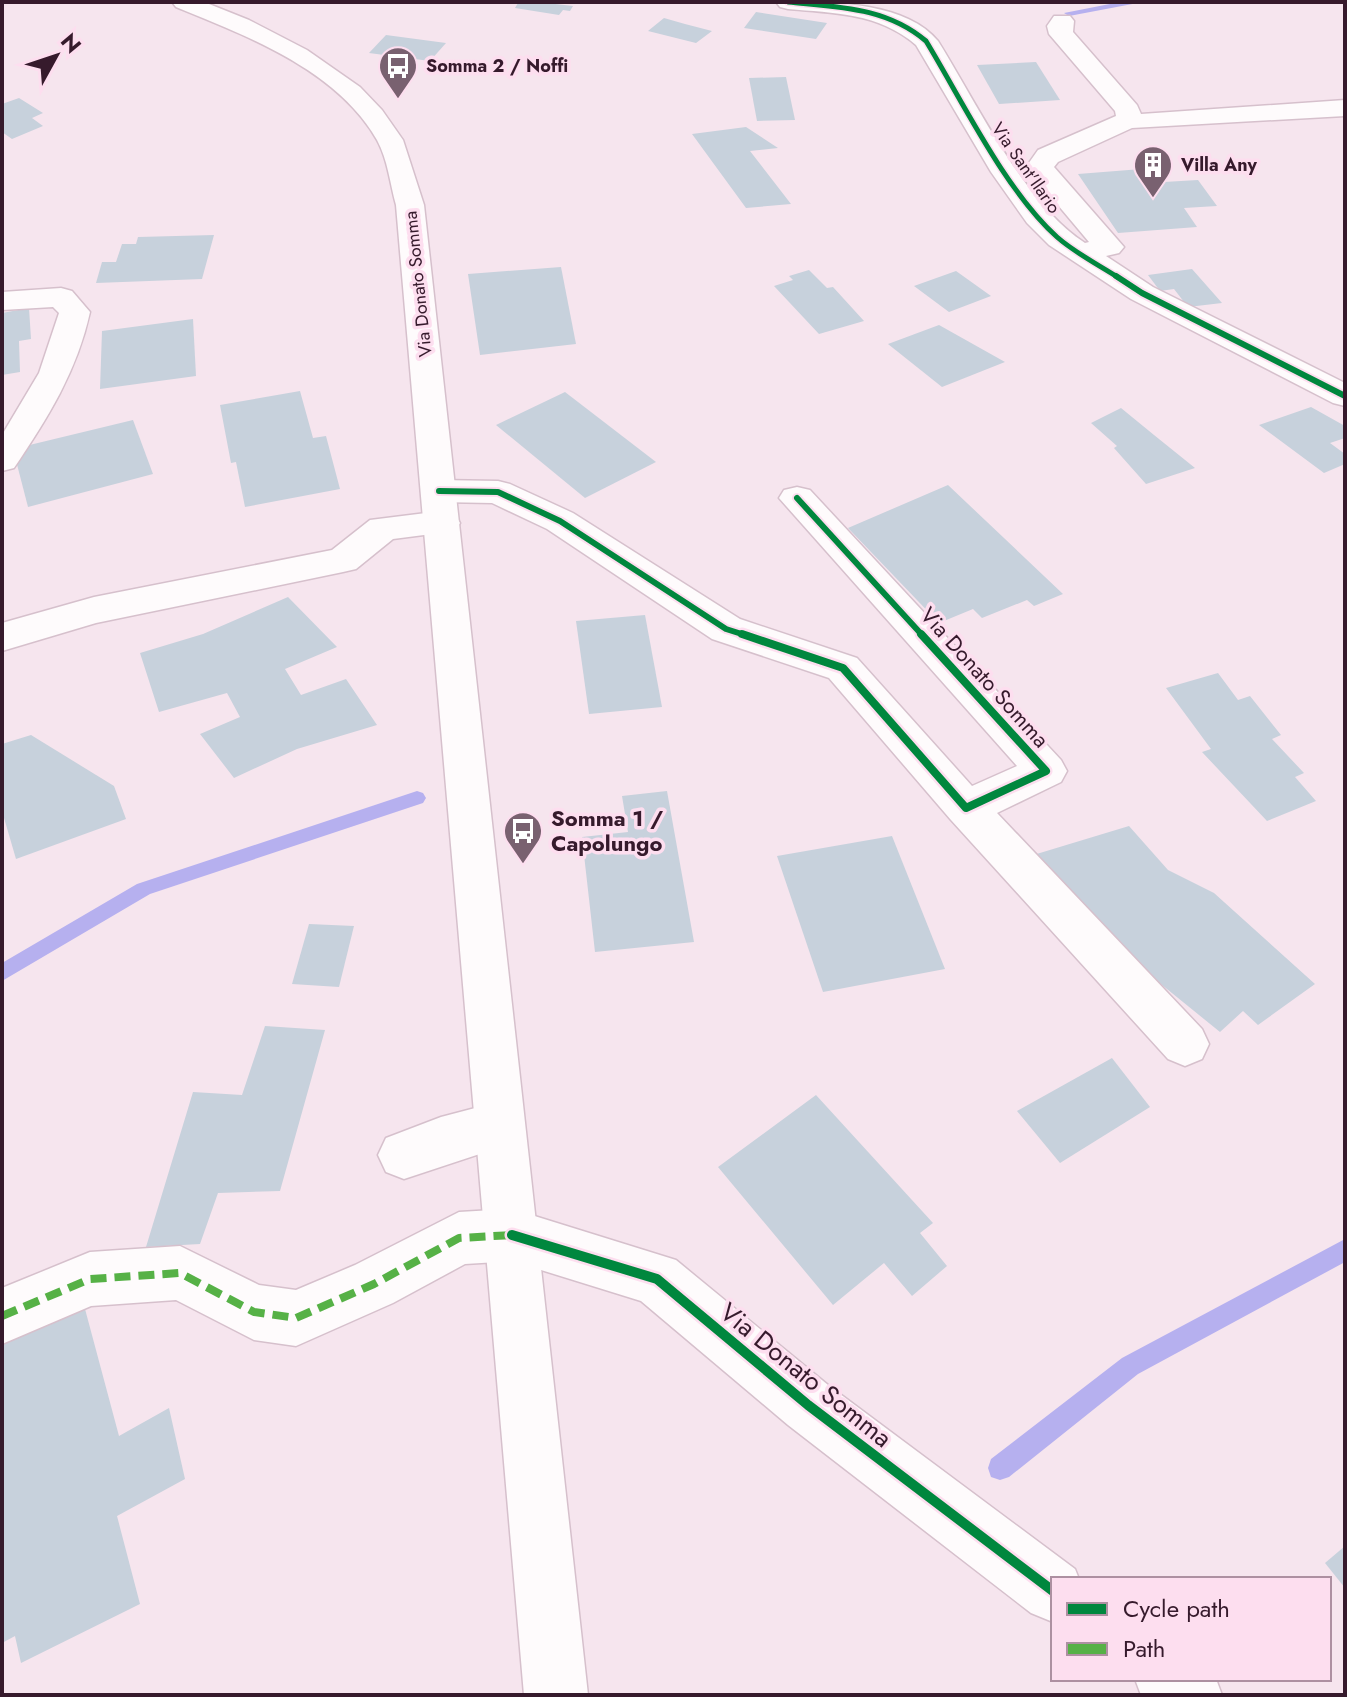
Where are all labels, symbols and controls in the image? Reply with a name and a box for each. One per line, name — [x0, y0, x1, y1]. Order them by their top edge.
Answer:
north arrow — [16, 16, 96, 96]
text: N — [53, 26, 89, 60]
bus stop icon: Somma 2 / Noffi — [377, 45, 419, 100]
place label: Somma 2 / Noffi — [426, 53, 568, 79]
street label: Via Sant'Ilario — [985, 117, 1067, 219]
building icon: Villa Any — [1132, 144, 1174, 199]
place label: Villa Any — [1180, 152, 1258, 178]
street label: Via Donato Somma — [397, 210, 439, 358]
street label: Via Donato Somma — [913, 600, 1057, 754]
place label: Somma 1 / Capolungo — [551, 802, 664, 859]
bus stop icon: Somma 1 / Capolungo — [502, 810, 544, 865]
street label: Via Donato Somma — [712, 1294, 900, 1456]
legend — [1051, 1577, 1331, 1681]
text: Cycle path — [1123, 1591, 1230, 1626]
text: Path — [1123, 1631, 1165, 1666]

